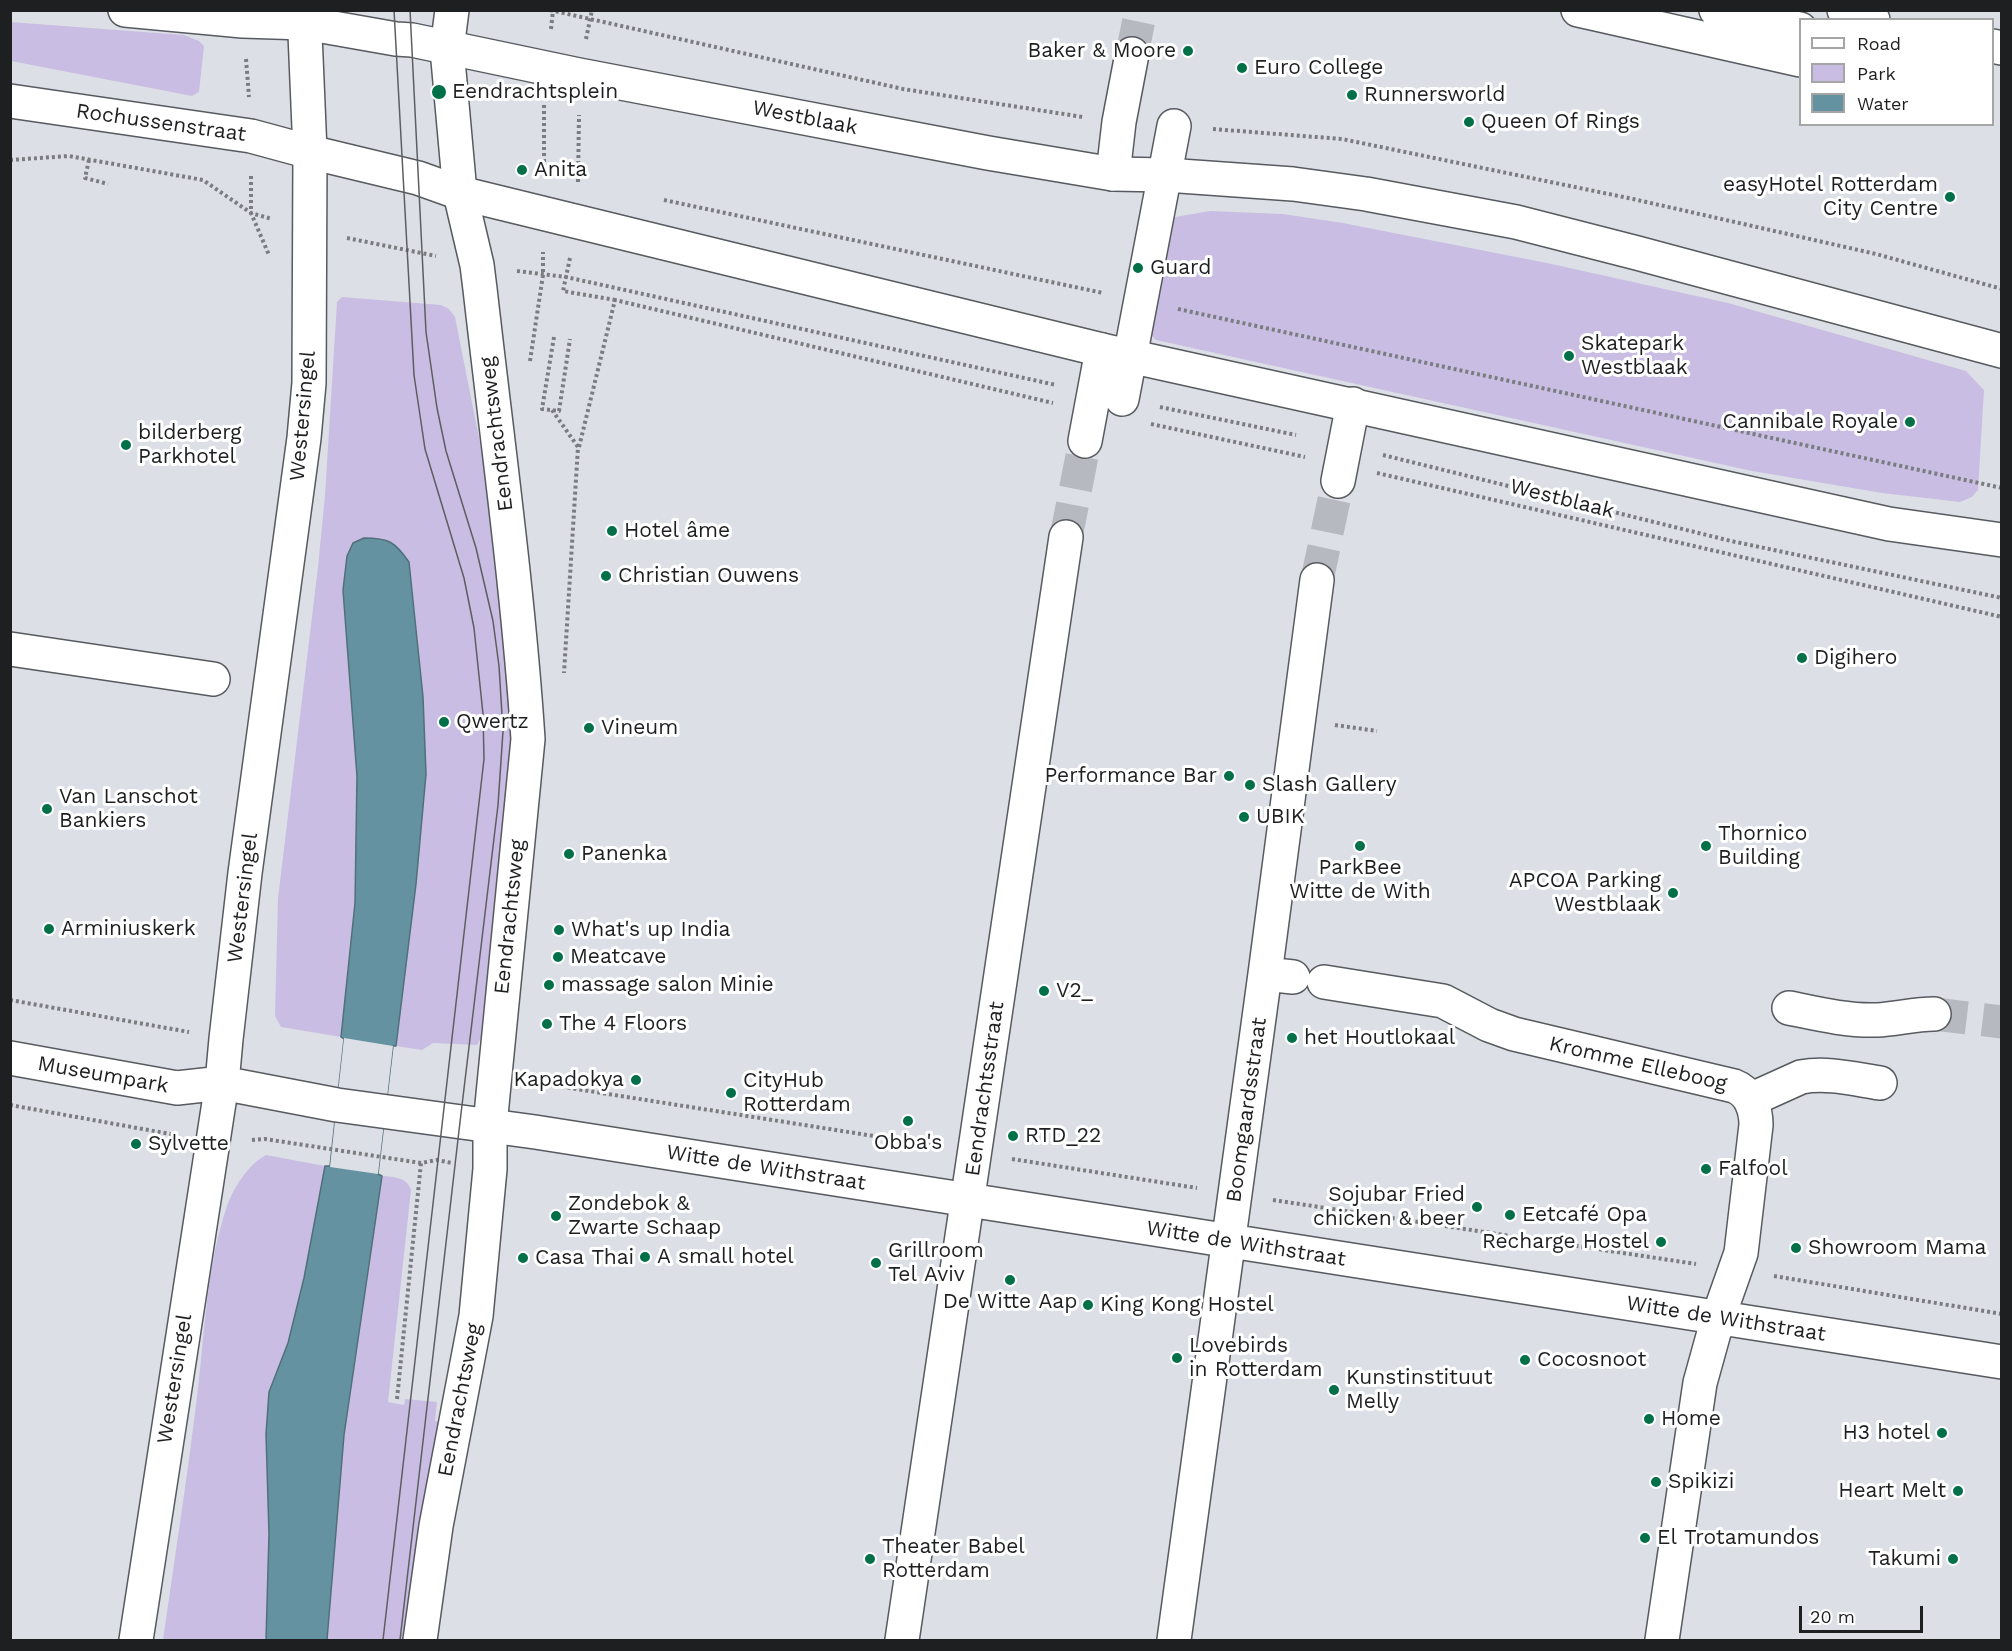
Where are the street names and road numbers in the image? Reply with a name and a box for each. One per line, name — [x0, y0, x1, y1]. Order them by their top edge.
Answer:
street label: Westblaak — [750, 95, 860, 141]
street label: Rochussenstraat — [74, 99, 248, 147]
street label: Westersingel — [285, 350, 321, 482]
street label: Eendrachtsweg — [475, 355, 519, 513]
street label: Westblaak — [1507, 474, 1617, 524]
street label: Westersingel — [223, 831, 263, 965]
street label: Eendrachtsweg — [489, 838, 531, 996]
street label: Eendrachtsstraat — [960, 1000, 1010, 1178]
street label: Boomgaardsstraat — [1222, 1016, 1272, 1204]
street label: Kromme Elleboog — [1547, 1031, 1729, 1097]
street label: Museumpark — [36, 1051, 170, 1099]
street label: Witte de Withstraat — [664, 1140, 868, 1196]
street label: Witte de Withstraat — [1144, 1216, 1348, 1272]
street label: Witte de Withstraat — [1624, 1291, 1828, 1347]
street label: Westersingel — [152, 1312, 198, 1446]
street label: Eendrachtsweg — [433, 1321, 487, 1479]

